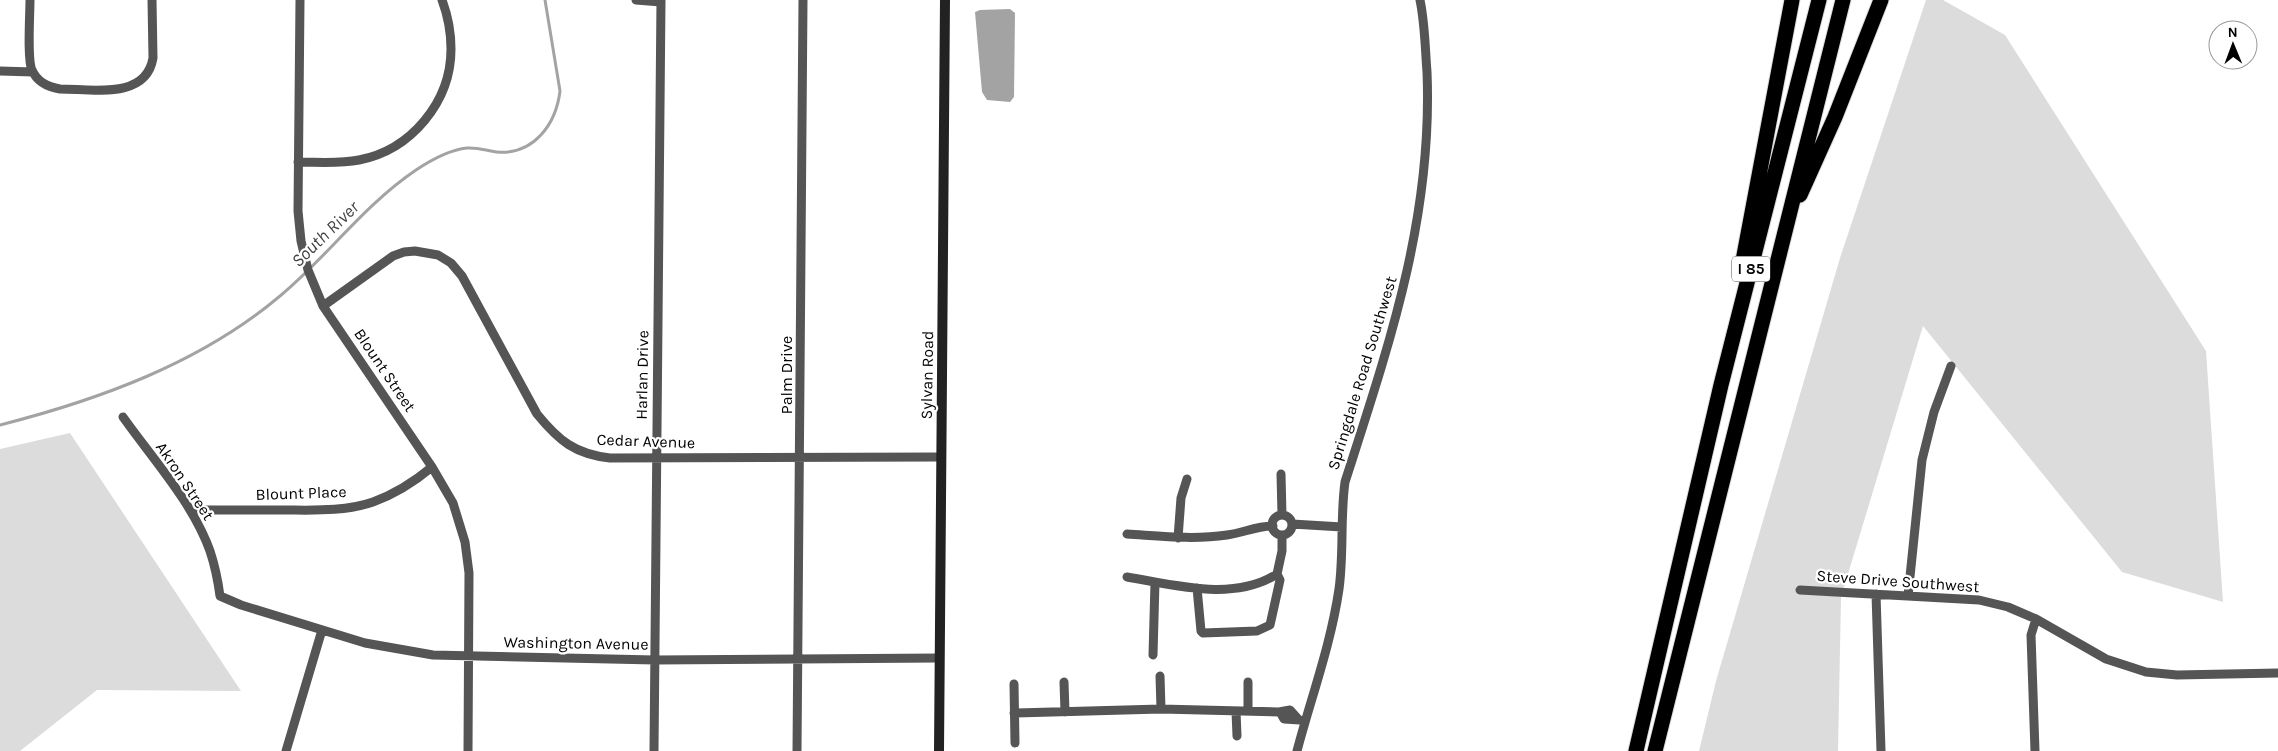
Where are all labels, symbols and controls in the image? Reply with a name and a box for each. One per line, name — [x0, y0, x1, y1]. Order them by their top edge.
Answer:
north arrow — [2208, 20, 2258, 70]
text: N — [2228, 24, 2238, 41]
water label: South River — [287, 196, 364, 272]
road number: I 85 — [1732, 256, 1770, 282]
street label: Springdale Road Southwest — [1323, 274, 1401, 472]
street label: Blount Street — [350, 325, 420, 415]
street label: Harlan Drive — [632, 330, 652, 420]
street label: Sylvan Road — [917, 330, 937, 420]
street label: Palm Drive — [777, 336, 796, 414]
street label: Cedar Avenue — [596, 430, 696, 452]
street label: Akron Street — [152, 438, 218, 524]
street label: Blount Place — [255, 482, 347, 504]
street label: Steve Drive Southwest — [1816, 566, 1980, 596]
street label: Washington Avenue — [503, 632, 649, 654]

